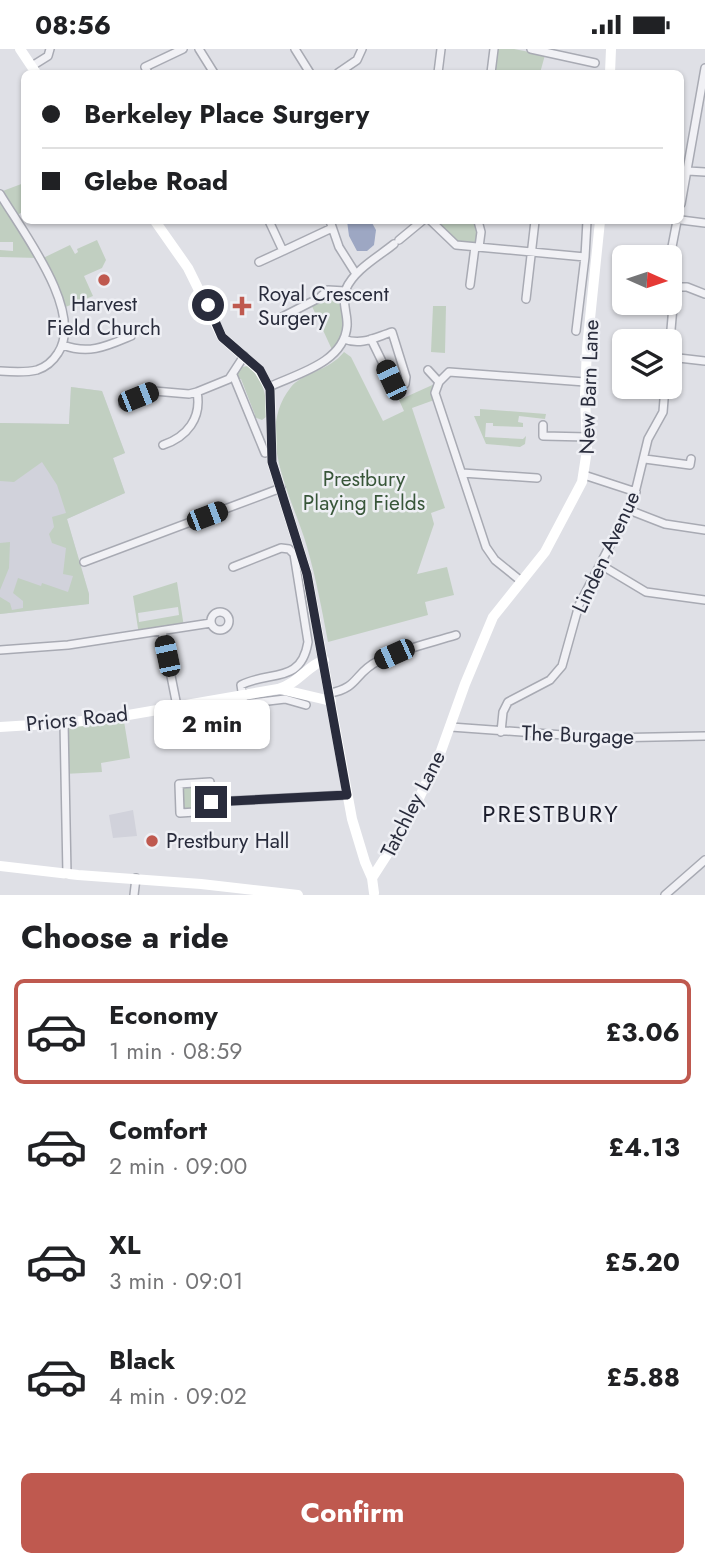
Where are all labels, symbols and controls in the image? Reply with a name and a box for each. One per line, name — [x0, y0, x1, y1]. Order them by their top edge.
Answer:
text: 08:56 — [35, 6, 111, 44]
text: Berkeley Place Surgery — [84, 95, 369, 133]
text: Glebe Road — [84, 162, 228, 200]
north arrow — [612, 245, 682, 315]
map controls — [612, 245, 682, 399]
marker: Harvest Field Church — [96, 272, 112, 288]
place label: Royal Crescent Surgery — [258, 279, 389, 333]
place label: Harvest Field Church — [47, 289, 161, 343]
route start — [192, 289, 224, 321]
marker: Royal Crescent Surgery — [232, 296, 252, 316]
street label: New Barn Lane — [572, 319, 606, 455]
button: layers — [612, 329, 682, 399]
car — [373, 357, 410, 403]
car — [115, 379, 162, 415]
park label: Prestbury Playing Fields — [303, 464, 425, 518]
street label: Linden Avenue — [565, 486, 647, 618]
car — [184, 499, 231, 533]
car — [153, 633, 182, 679]
car — [371, 636, 418, 672]
street label: Priors Road — [24, 699, 130, 739]
callout: 2 min — [153, 701, 269, 749]
text: 2 min — [182, 707, 242, 741]
street label: The Burgage — [521, 718, 635, 752]
street label: Tatchley Lane — [373, 745, 453, 863]
route end — [195, 786, 227, 818]
district label: PRESTBURY — [482, 796, 620, 831]
place label: Prestbury Hall — [166, 826, 289, 856]
marker: Prestbury Hall — [144, 833, 160, 849]
text: Choose a ride — [21, 914, 229, 960]
text: Economy — [109, 996, 218, 1034]
icon: car — [25, 1000, 88, 1063]
text: £3.06 — [605, 1013, 680, 1051]
text: 1 min · 08:59 — [109, 1034, 242, 1068]
text: Comfort — [109, 1111, 207, 1149]
icon: car — [25, 1115, 88, 1178]
text: £4.13 — [608, 1128, 680, 1166]
text: 2 min · 09:00 — [109, 1149, 247, 1183]
text: XL — [109, 1226, 141, 1264]
icon: car — [25, 1230, 88, 1293]
text: £5.20 — [605, 1243, 680, 1281]
text: 3 min · 09:01 — [109, 1264, 243, 1298]
text: Black — [109, 1341, 175, 1379]
icon: car — [25, 1345, 88, 1408]
text: £5.88 — [606, 1358, 680, 1396]
text: 4 min · 09:02 — [109, 1379, 247, 1413]
button: Confirm — [21, 1473, 684, 1553]

